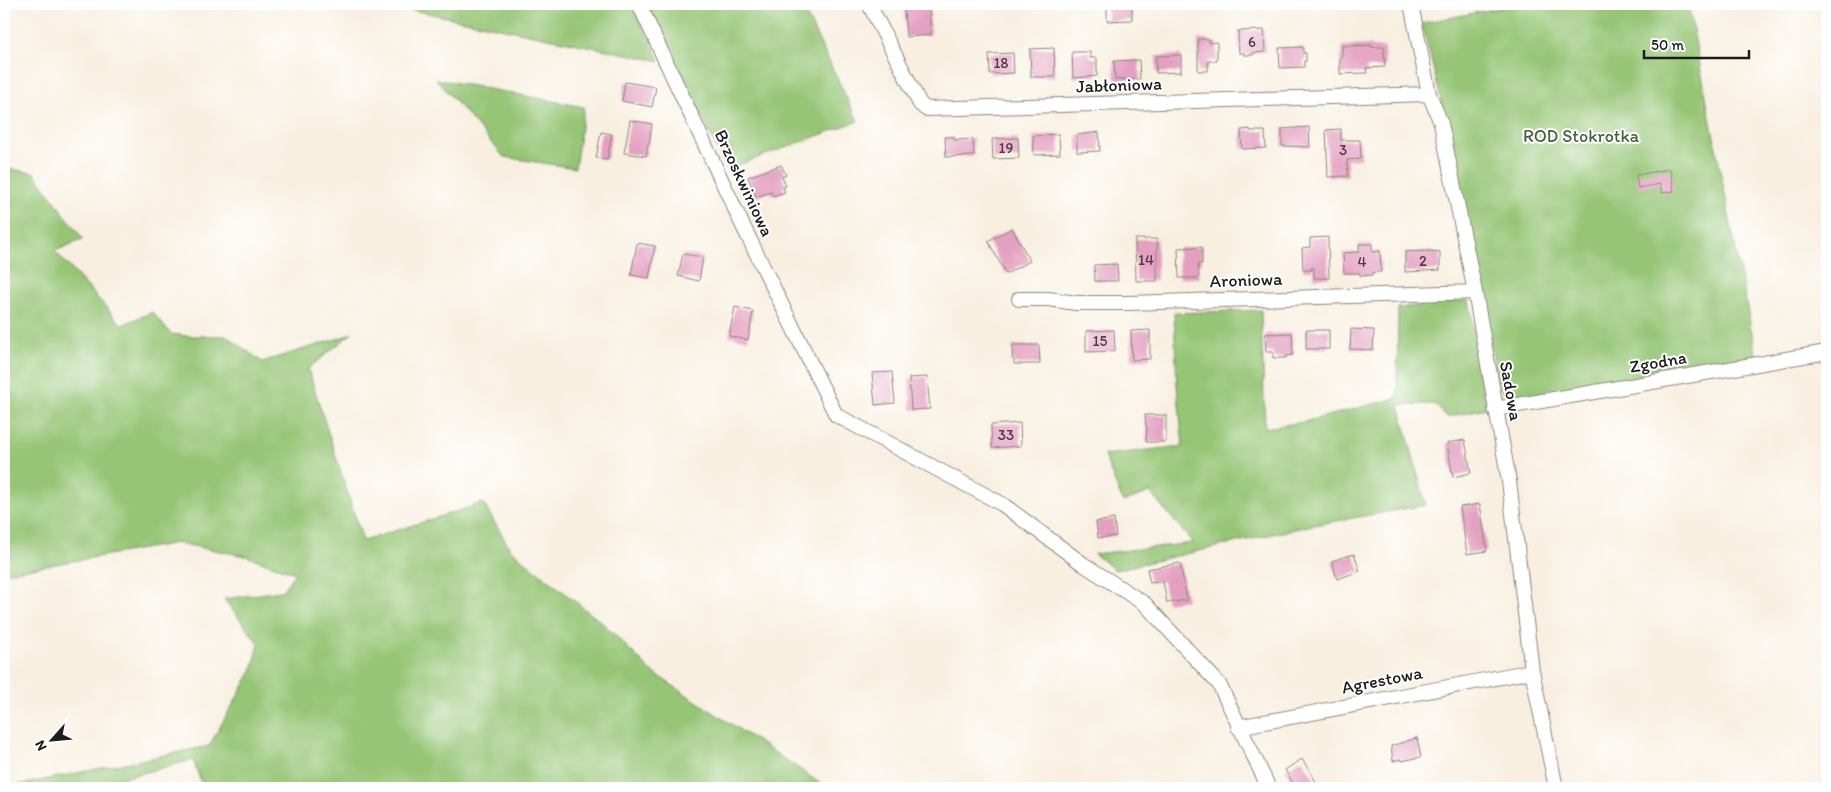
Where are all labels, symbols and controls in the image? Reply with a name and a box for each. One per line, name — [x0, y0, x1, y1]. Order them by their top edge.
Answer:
scale bar — [1644, 28, 1748, 60]
house number: 6 — [1248, 33, 1256, 51]
text: 50 m — [1651, 36, 1684, 54]
house number: 18 — [993, 54, 1009, 72]
street label: Jabłoniowa — [1076, 73, 1162, 97]
park label: ROD Stokrotka — [1523, 125, 1640, 147]
street label: Brzoskwiniowa — [710, 126, 778, 240]
house number: 19 — [999, 139, 1014, 157]
house number: 3 — [1339, 141, 1347, 159]
house number: 14 — [1138, 251, 1154, 269]
house number: 2 — [1419, 252, 1427, 270]
house number: 4 — [1357, 253, 1367, 271]
street label: Aroniowa — [1209, 268, 1283, 292]
house number: 15 — [1093, 332, 1108, 350]
street label: Zgodna — [1628, 346, 1688, 378]
street label: Sadowa — [1495, 359, 1527, 423]
house number: 33 — [998, 426, 1014, 444]
street label: Agrestowa — [1340, 661, 1425, 699]
north arrow — [28, 714, 78, 764]
text: N — [31, 738, 51, 754]

